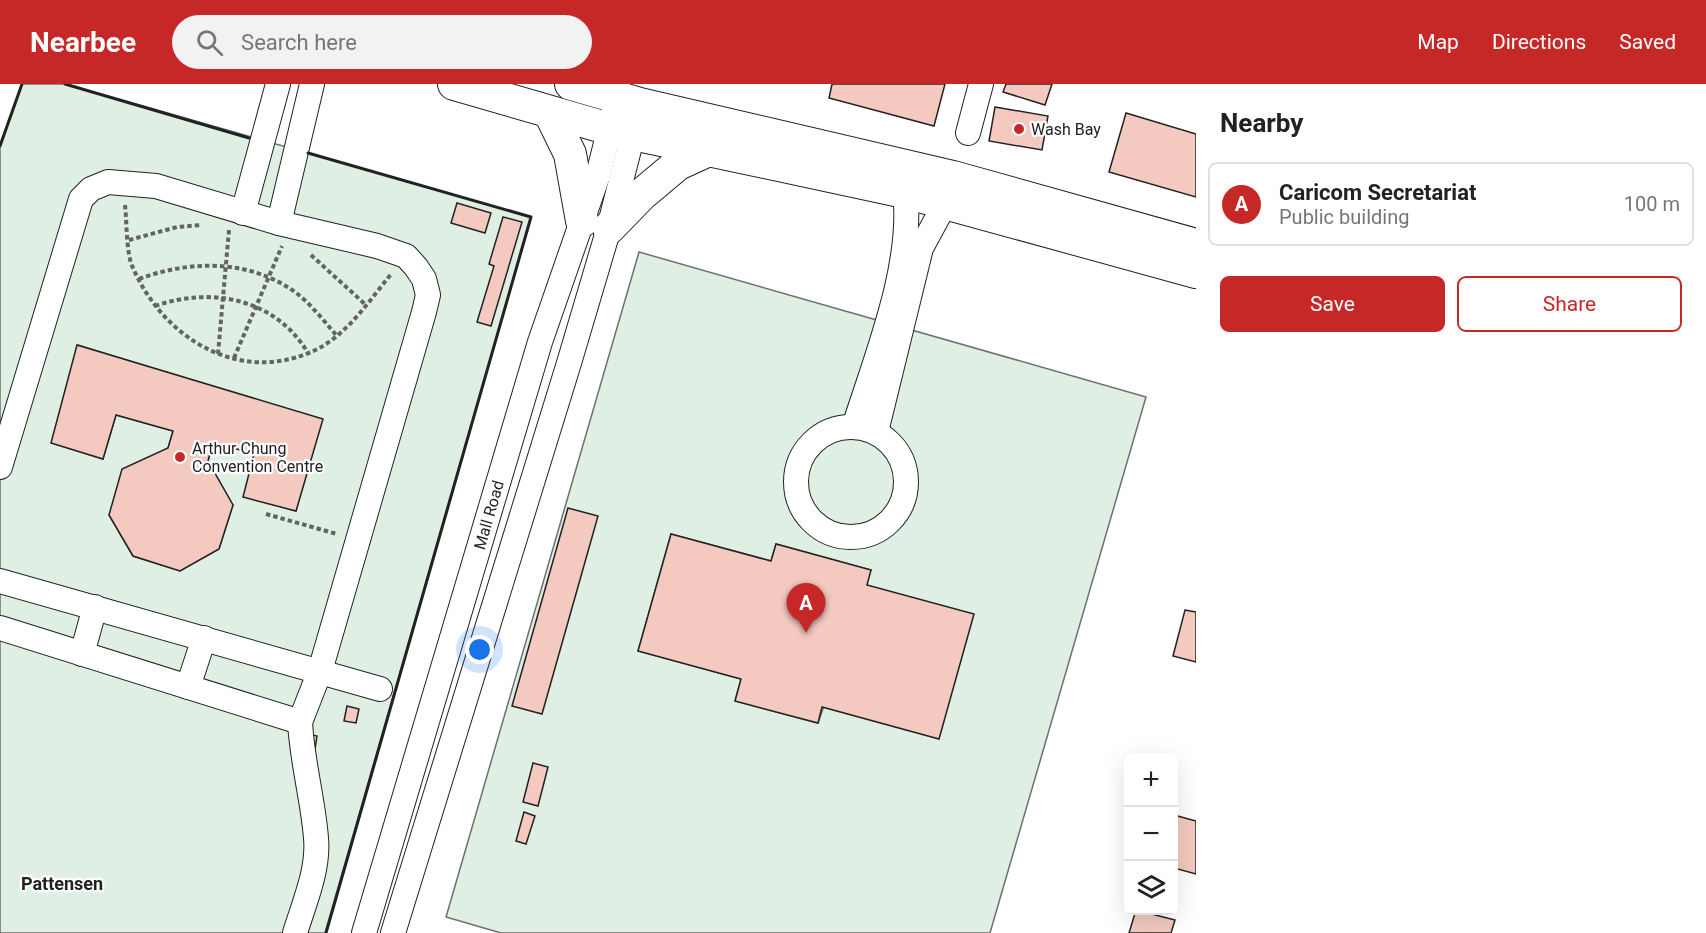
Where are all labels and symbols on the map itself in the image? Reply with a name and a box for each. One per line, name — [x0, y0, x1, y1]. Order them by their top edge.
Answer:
place label: Wash Bay — [1031, 120, 1101, 139]
marker: Wash Bay — [1012, 122, 1026, 136]
place label: Arthur Chung Convention Centre — [192, 439, 323, 476]
marker: Arthur Chung Convention Centre — [173, 450, 187, 464]
street label: Mall Road — [470, 478, 508, 552]
pin: A — [786, 584, 826, 633]
your location — [465, 635, 494, 664]
district label: Pattensen — [21, 873, 103, 894]

